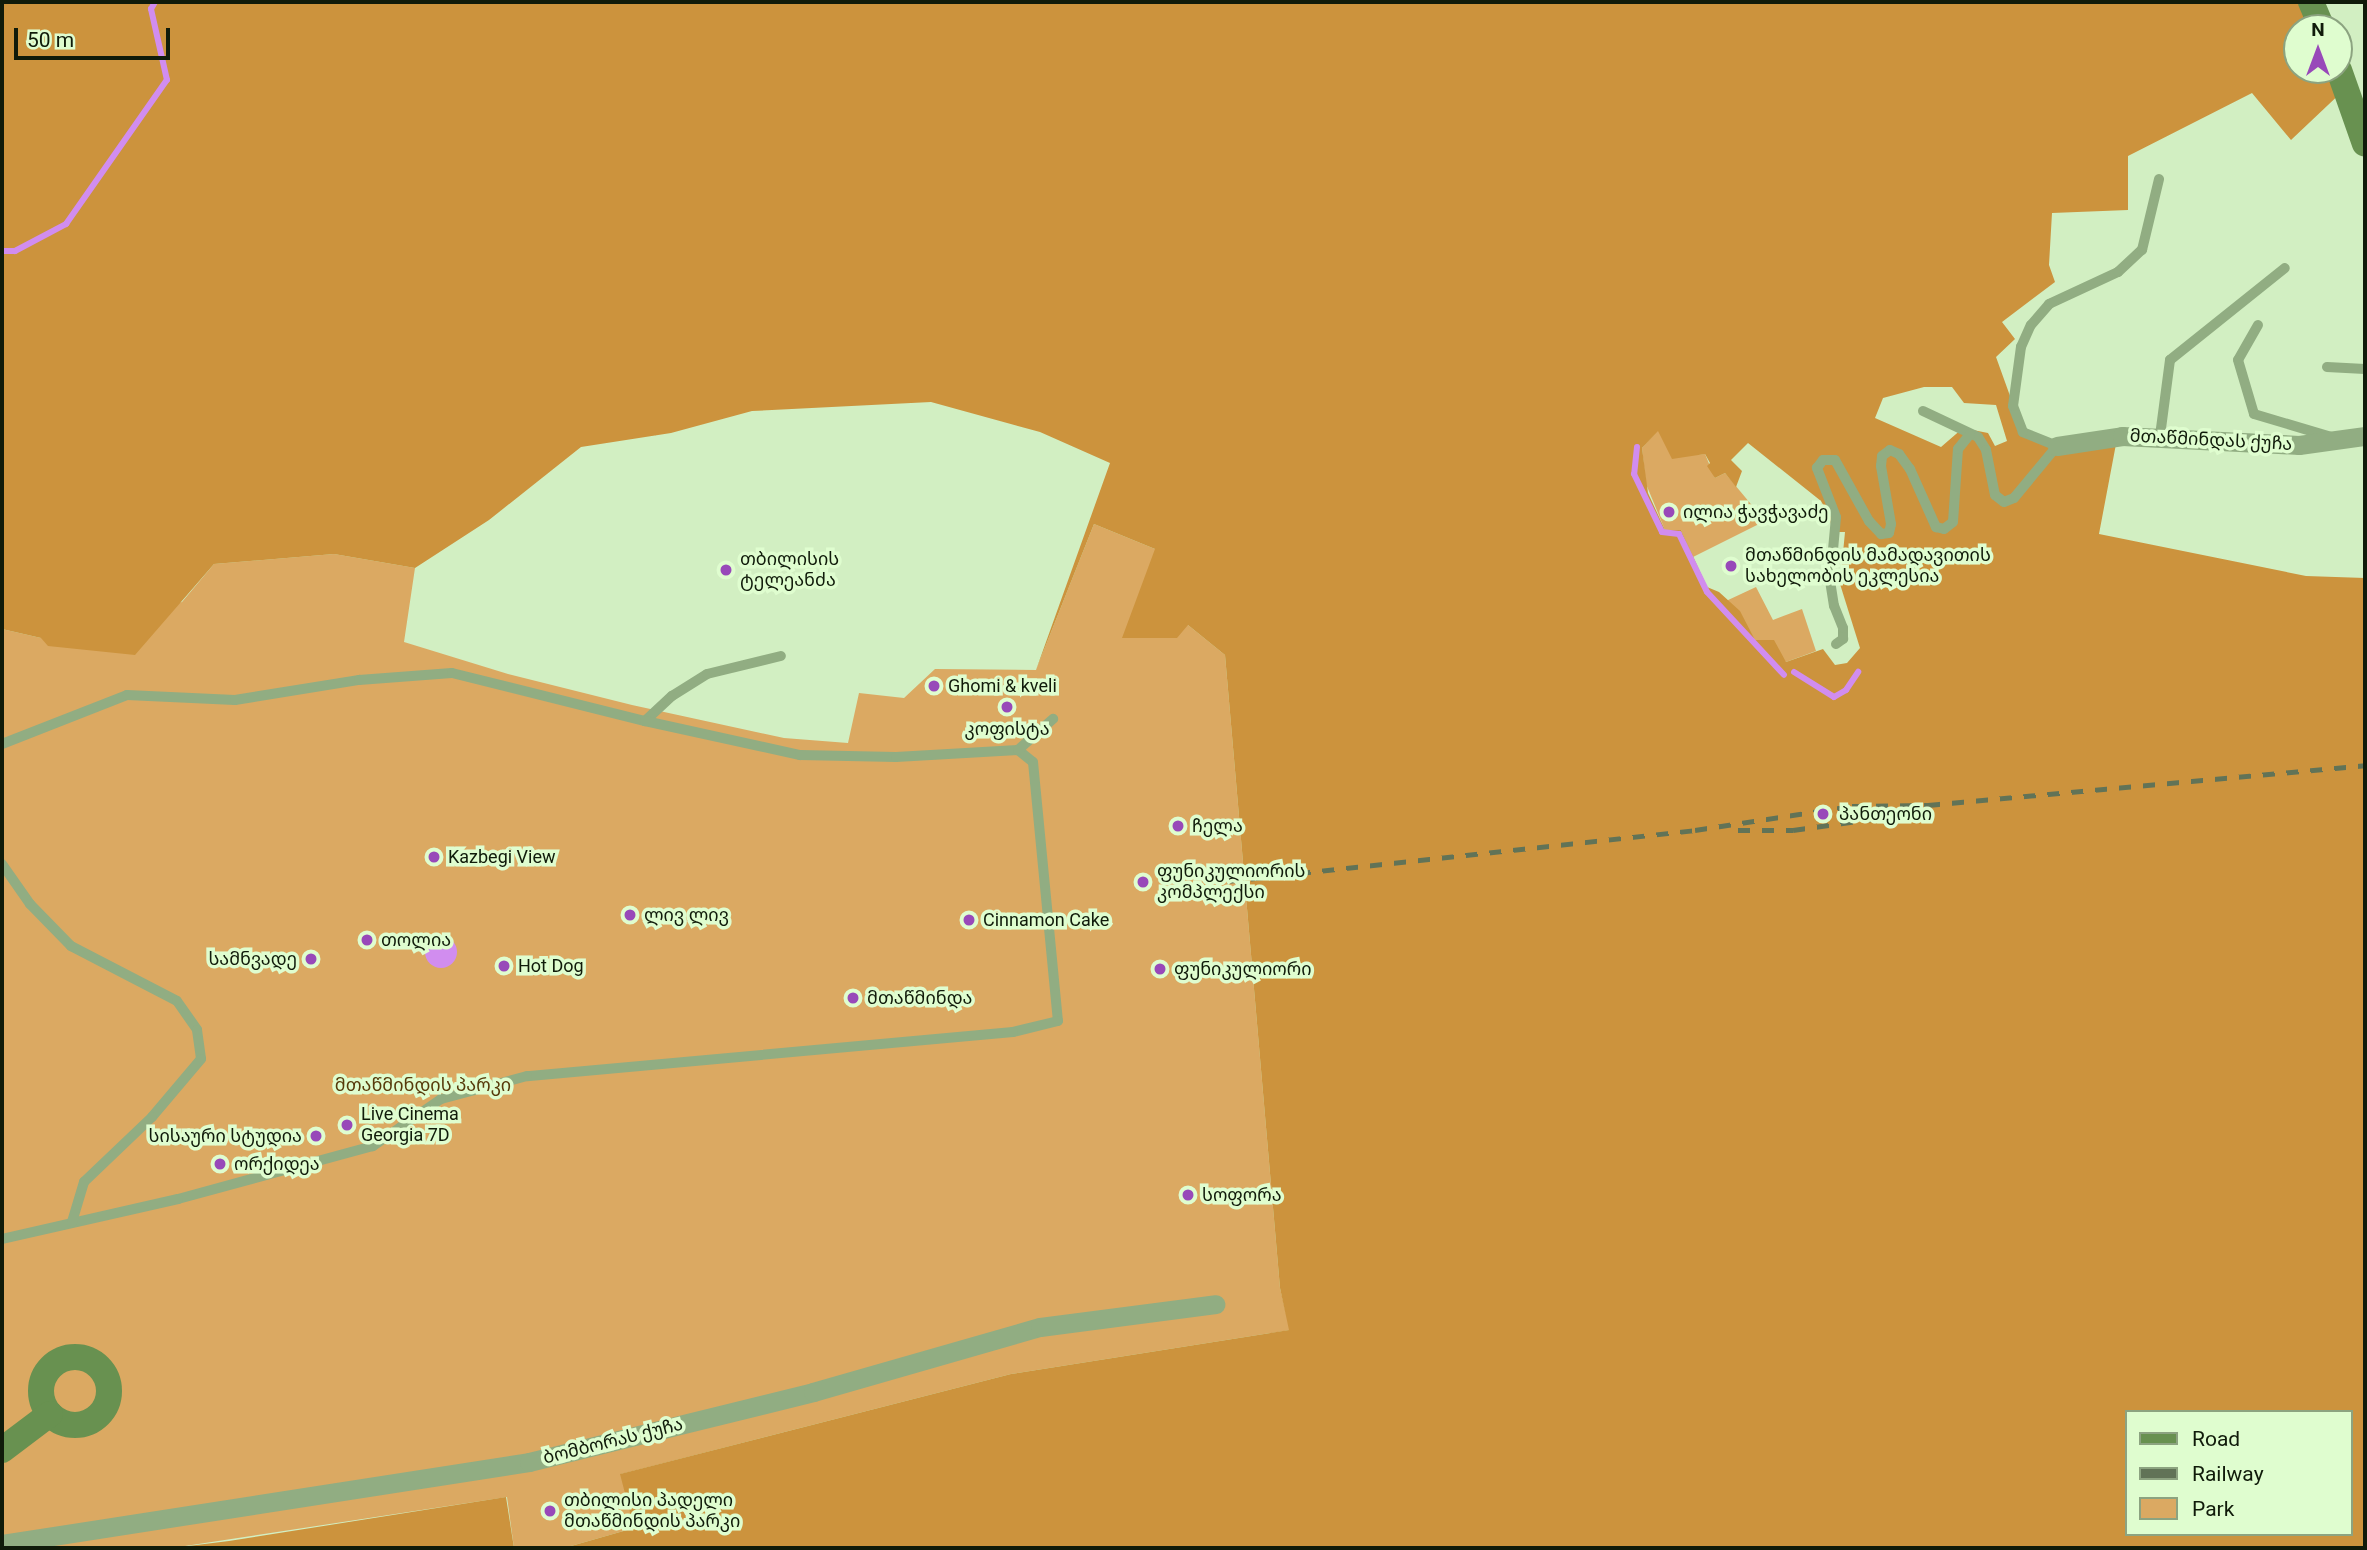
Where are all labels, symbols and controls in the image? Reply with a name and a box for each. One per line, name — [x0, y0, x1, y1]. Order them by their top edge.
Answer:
scale bar — [18, 14, 173, 58]
north arrow — [2283, 14, 2353, 84]
text: N — [2311, 18, 2325, 41]
text: 50 m — [27, 28, 74, 52]
street label: მთაწმინდას ქუჩა — [2129, 425, 2293, 455]
place label: ილია ჭავჭავაძე — [1683, 501, 1829, 523]
marker: ილია ჭავჭავაძე — [1661, 504, 1677, 520]
place label: მთაწმინდის მამადავითის სახელობის ეკლესია — [1745, 545, 1991, 588]
place label: თბილისის ტელეანძა — [740, 549, 839, 592]
marker: მთაწმინდის მამადავითის სახელობის ეკლესია — [1723, 558, 1739, 574]
marker: თბილისის ტელეანძა — [718, 562, 734, 578]
place label: Ghomi & kveli — [948, 675, 1057, 697]
marker: Ghomi & kveli — [926, 678, 942, 694]
marker: კოფისტა — [999, 699, 1015, 715]
place label: კოფისტა — [964, 718, 1050, 740]
place label: პანთეონი — [1839, 803, 1932, 825]
marker: პანთეონი — [1813, 804, 1833, 824]
place label: ჩელა — [1192, 815, 1243, 837]
marker: ჩელა — [1170, 818, 1186, 834]
place label: Kazbegi View — [448, 846, 556, 868]
marker: Kazbegi View — [426, 849, 442, 865]
place label: ფუნიკულიორის კომპლექსი — [1157, 861, 1305, 903]
marker: ფუნიკულიორის კომპლექსი — [1135, 874, 1151, 890]
place label: ლივ ლივ — [644, 904, 729, 926]
marker: ლივ ლივ — [622, 907, 638, 923]
place label: Cinnamon Cake — [983, 909, 1109, 931]
marker: Cinnamon Cake — [961, 912, 977, 928]
place label: თოლია — [381, 929, 451, 951]
marker: თოლია — [359, 932, 375, 948]
place label: სამნვადე — [208, 948, 297, 970]
marker: სამნვადე — [303, 951, 319, 967]
place label: Hot Dog — [518, 955, 584, 977]
marker: Hot Dog — [496, 958, 512, 974]
place label: ფუნიკულიორი — [1174, 958, 1312, 980]
marker: ფუნიკულიორი — [1152, 961, 1168, 977]
place label: მთაწმინდა — [867, 987, 972, 1009]
marker: მთაწმინდა — [845, 990, 861, 1006]
park label: მთაწმინდის პარკი — [335, 1074, 511, 1096]
place label: Live Cinema Georgia 7D — [361, 1104, 459, 1146]
marker: Live Cinema Georgia 7D — [339, 1117, 355, 1133]
place label: სისაური სტუდია — [149, 1125, 302, 1147]
marker: სისაური სტუდია — [308, 1128, 324, 1144]
place label: ორქიდეა — [234, 1153, 320, 1175]
marker: ორქიდეა — [212, 1156, 228, 1172]
place label: სოფორა — [1202, 1184, 1282, 1206]
marker: სოფორა — [1180, 1187, 1196, 1203]
legend — [2126, 1410, 2353, 1536]
street label: ბომბორას ქუჩა — [541, 1413, 685, 1469]
text: Road — [2192, 1427, 2240, 1451]
text: Railway — [2192, 1462, 2264, 1486]
place label: თბილისი პადელი მთაწმინდის პარკი — [564, 1490, 740, 1532]
text: Park — [2192, 1497, 2234, 1521]
marker: თბილისი პადელი მთაწმინდის პარკი — [542, 1503, 558, 1519]

